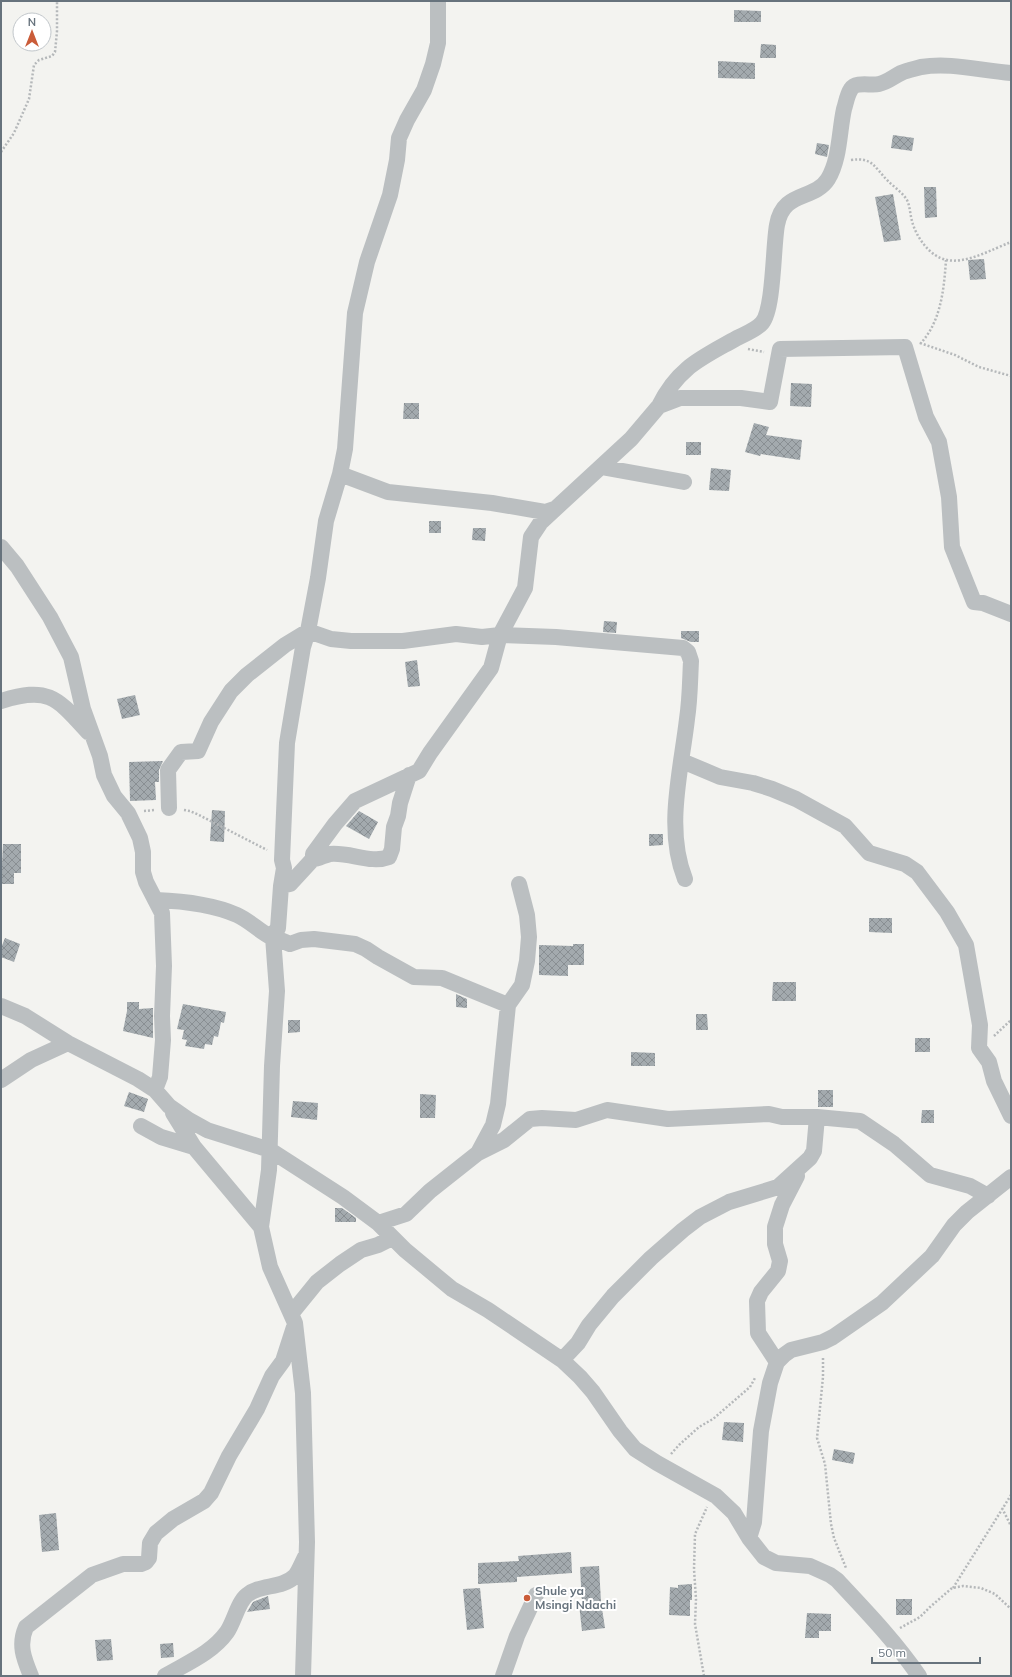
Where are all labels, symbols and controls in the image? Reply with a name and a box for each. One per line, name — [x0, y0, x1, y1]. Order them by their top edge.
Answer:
north arrow — [12, 12, 52, 52]
text: N — [28, 15, 36, 29]
place label: Shule ya Msingi Ndachi — [535, 1583, 616, 1612]
marker: Shule ya Msingi Ndachi — [522, 1593, 532, 1603]
scale bar — [872, 1639, 980, 1665]
text: 50 m — [878, 1645, 906, 1660]

